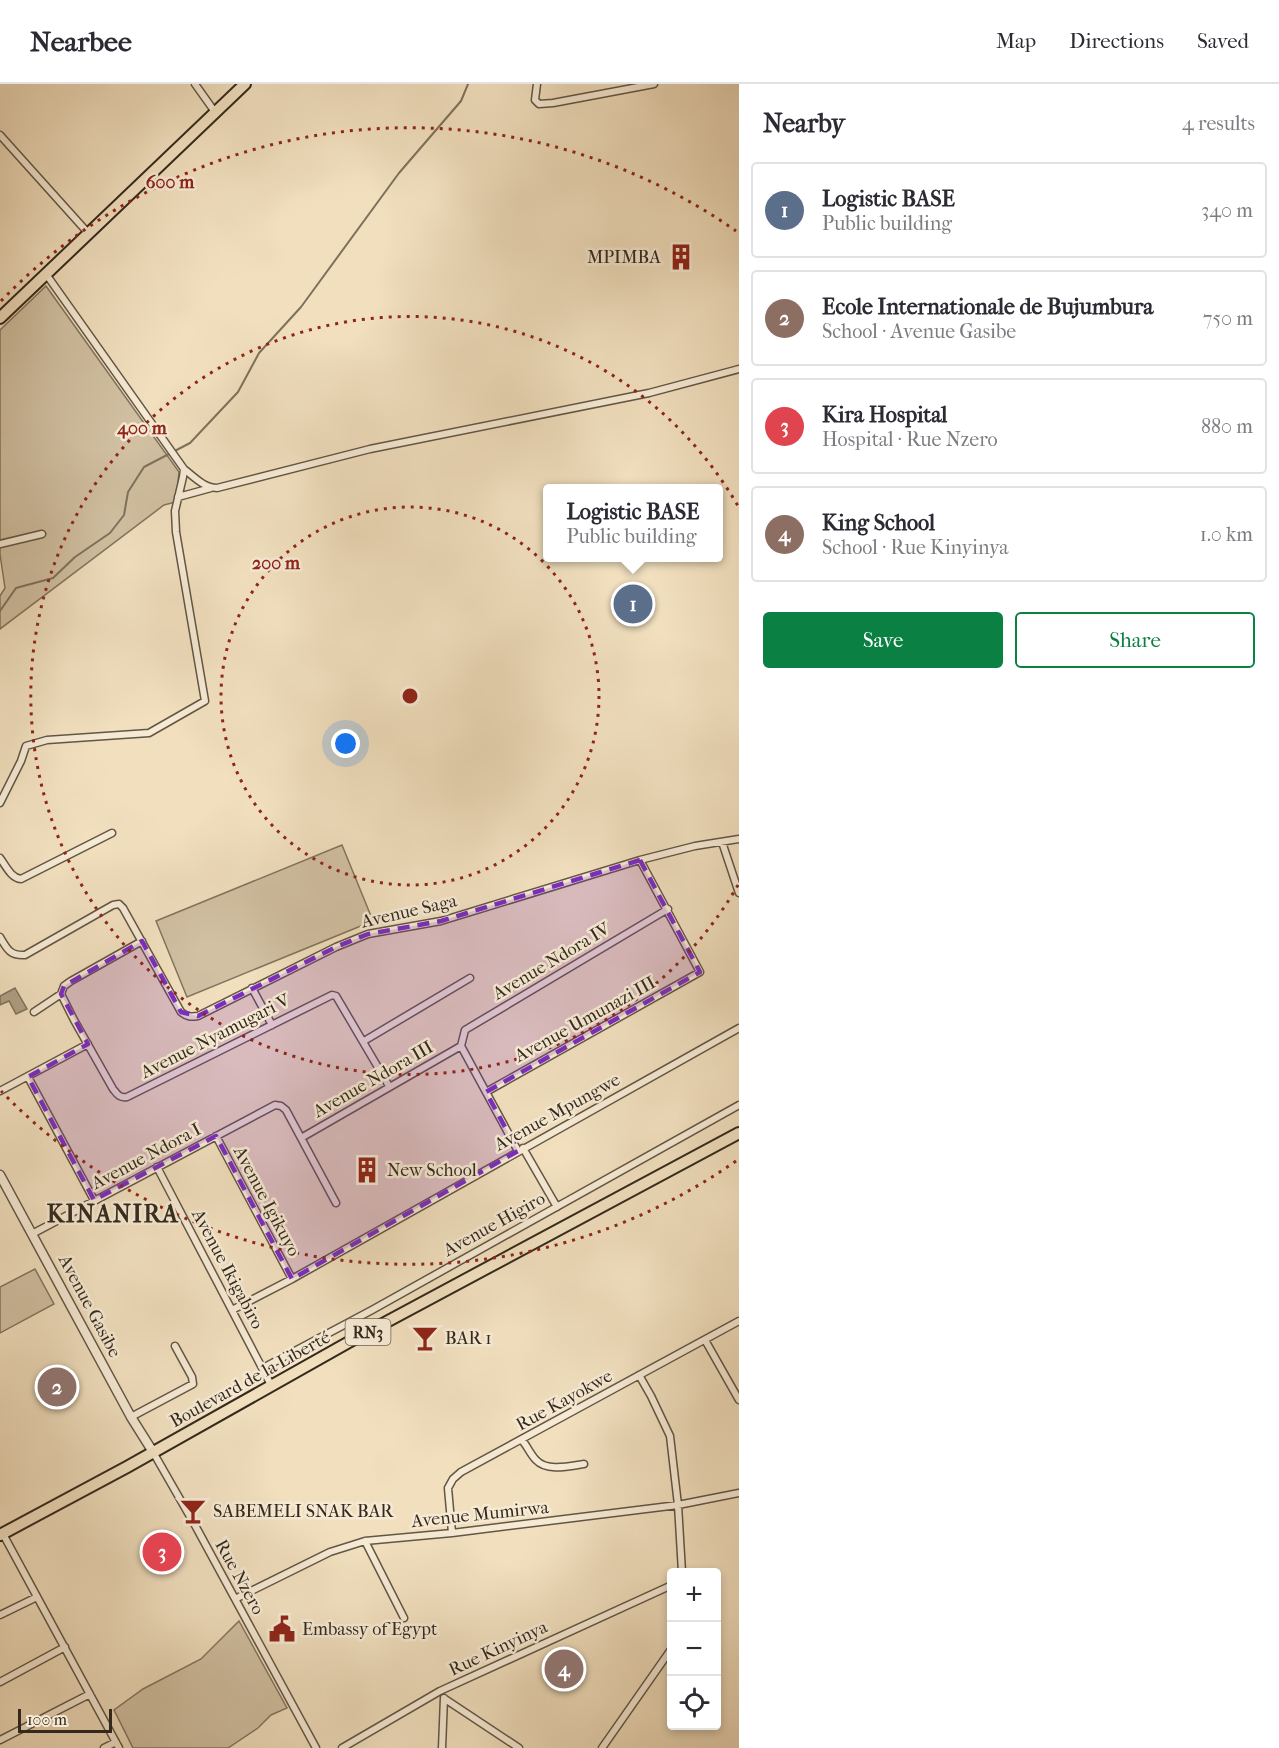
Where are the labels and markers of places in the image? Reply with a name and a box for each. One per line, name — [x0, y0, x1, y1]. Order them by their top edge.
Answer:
building icon: MPIMBA — [666, 242, 696, 272]
place label: MPIMBA — [587, 247, 661, 268]
pin: 1 — [614, 582, 652, 626]
centre of rings — [400, 686, 420, 706]
building icon: New School — [352, 1155, 382, 1185]
place label: New School — [387, 1160, 477, 1181]
bar icon: BAR 1 — [410, 1323, 440, 1353]
place label: BAR 1 — [445, 1328, 492, 1349]
pin: 2 — [38, 1364, 76, 1410]
bar icon: SABEMELI SNAK BAR — [178, 1496, 208, 1526]
place label: SABEMELI SNAK BAR — [213, 1501, 394, 1522]
pin: 3 — [142, 1530, 182, 1574]
public building icon: Embassy of Egypt — [267, 1614, 297, 1644]
place label: Embassy of Egypt — [302, 1619, 438, 1640]
pin: 4 — [544, 1646, 584, 1692]

